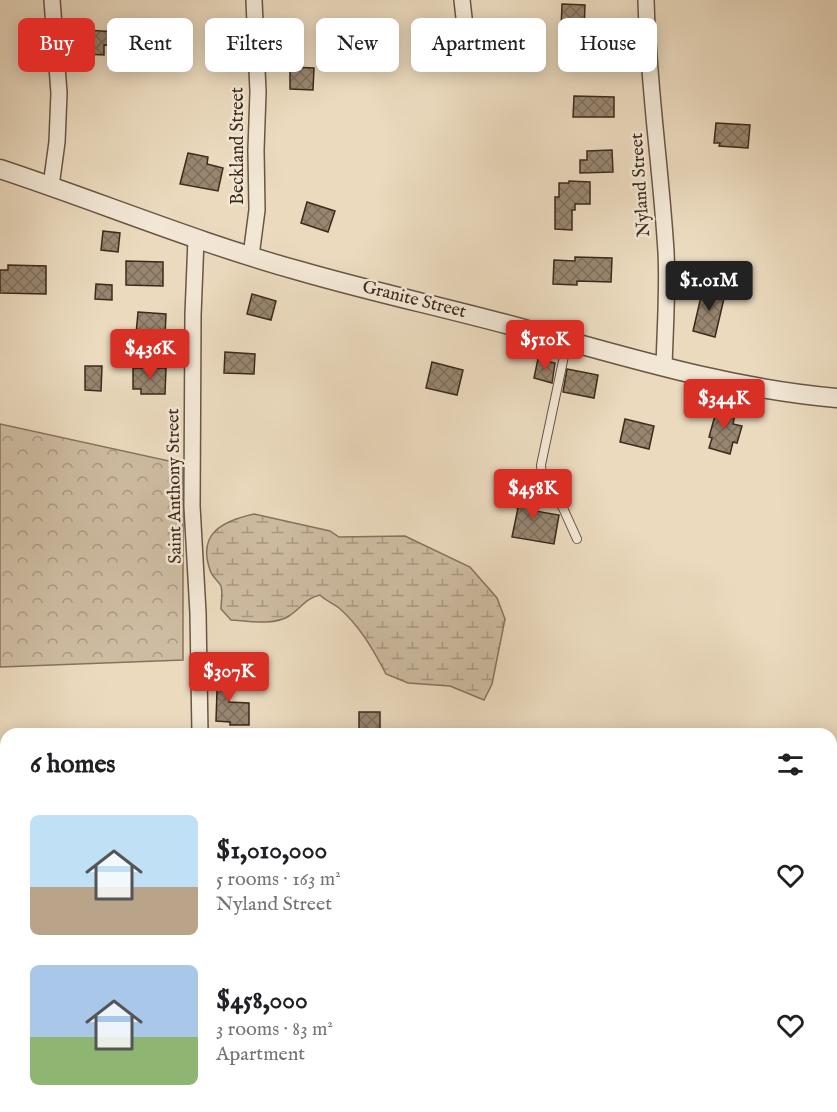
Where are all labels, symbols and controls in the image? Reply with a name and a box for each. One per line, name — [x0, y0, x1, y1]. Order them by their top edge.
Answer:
chip: Buy — [18, 18, 95, 72]
chip: Rent — [107, 18, 193, 72]
chip: Filters — [205, 18, 304, 72]
chip: New — [316, 18, 399, 72]
chip: Apartment — [411, 18, 546, 72]
chip: House — [558, 18, 657, 72]
street label: Beckland Street — [227, 87, 250, 205]
street label: Nyland Street — [626, 132, 656, 238]
pin: $1.01M — [660, 261, 758, 312]
text: $1.01M — [680, 268, 738, 293]
street label: Granite Street — [360, 276, 468, 324]
pin: $510K — [503, 320, 587, 371]
text: $510K — [520, 327, 570, 352]
pin: $436K — [108, 329, 192, 380]
text: $436K — [124, 336, 176, 361]
pin: $344K — [682, 379, 766, 430]
text: $344K — [698, 386, 750, 411]
street label: Saint Anthony Street — [162, 408, 188, 564]
pin: $458K — [491, 469, 575, 520]
text: $458K — [508, 476, 558, 501]
pin: $307K — [187, 652, 271, 703]
text: $307K — [203, 659, 255, 684]
text: 6 homes — [30, 748, 115, 781]
icon: filters — [774, 748, 807, 781]
text: $1,010,000 — [216, 834, 327, 867]
icon: home — [78, 839, 150, 911]
icon: heart — [774, 859, 807, 892]
text: 5 rooms · 163 m² — [216, 867, 341, 892]
text: Nyland Street — [216, 892, 332, 917]
text: $458,000 — [216, 984, 308, 1017]
icon: home — [78, 989, 150, 1061]
icon: heart — [774, 1009, 807, 1042]
text: 3 rooms · 83 m² — [216, 1017, 333, 1042]
text: Apartment — [216, 1042, 305, 1067]

